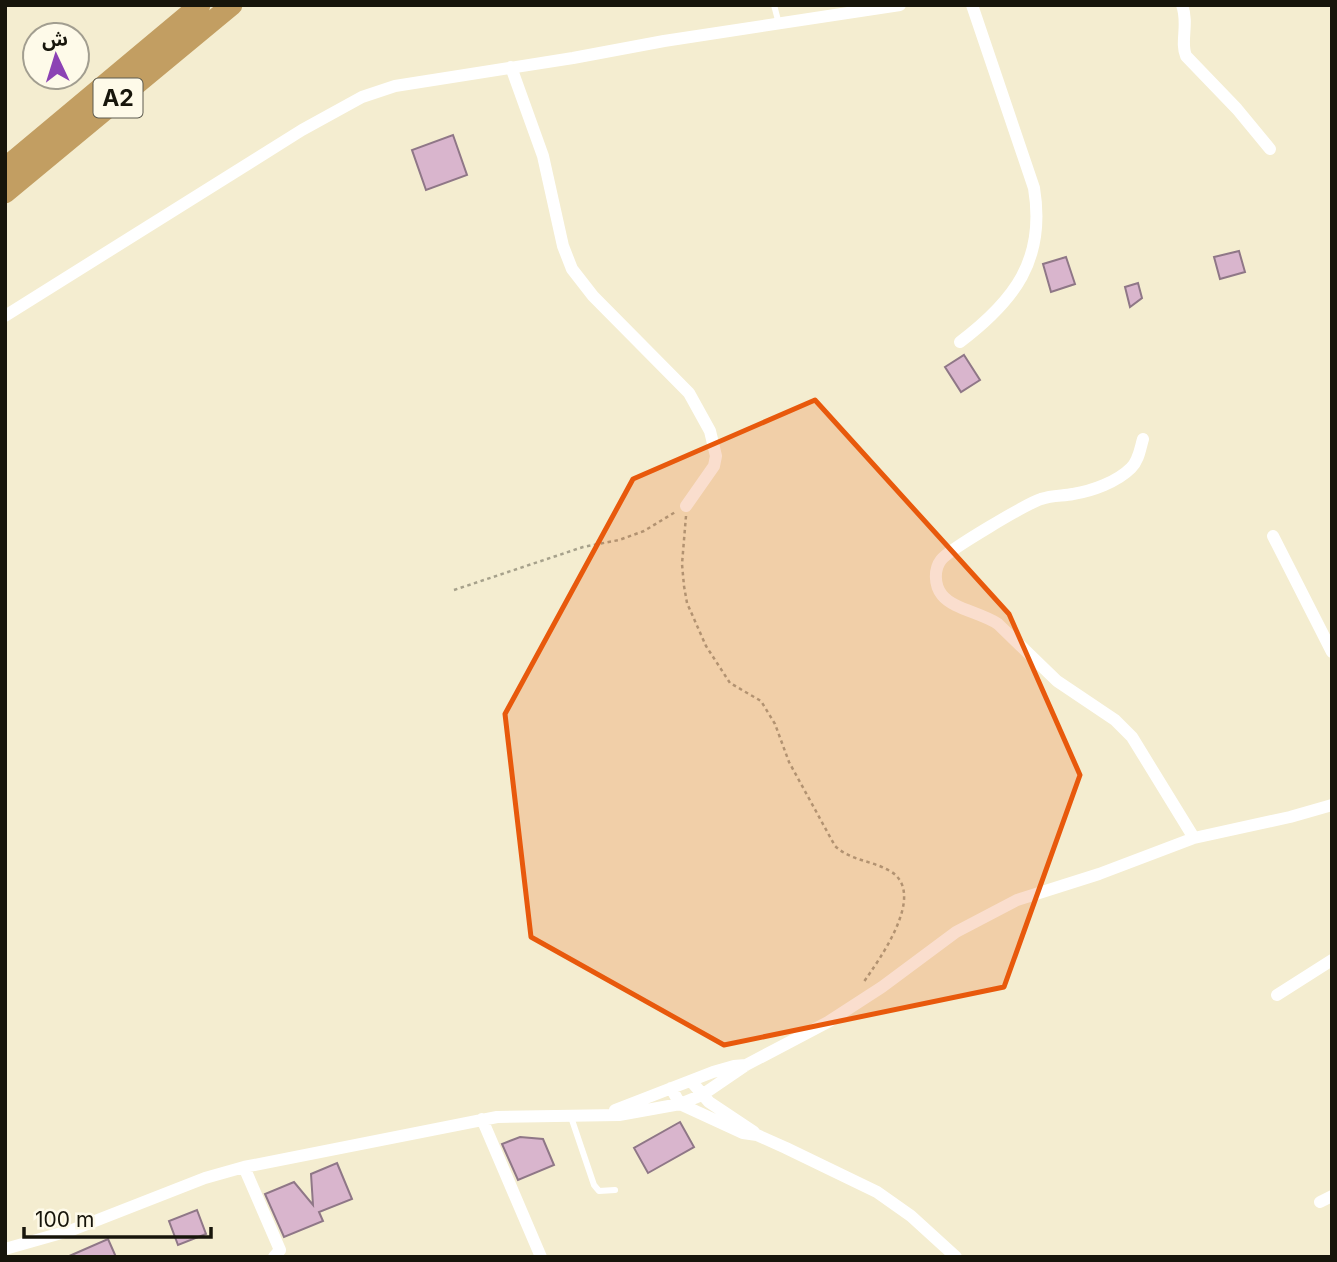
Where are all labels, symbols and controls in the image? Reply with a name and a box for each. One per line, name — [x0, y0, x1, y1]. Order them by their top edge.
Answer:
north arrow — [21, 21, 91, 91]
text: ش — [41, 27, 69, 52]
road number: A2 — [94, 78, 142, 118]
scale bar — [24, 1196, 212, 1240]
text: 100 m — [35, 1207, 94, 1232]

